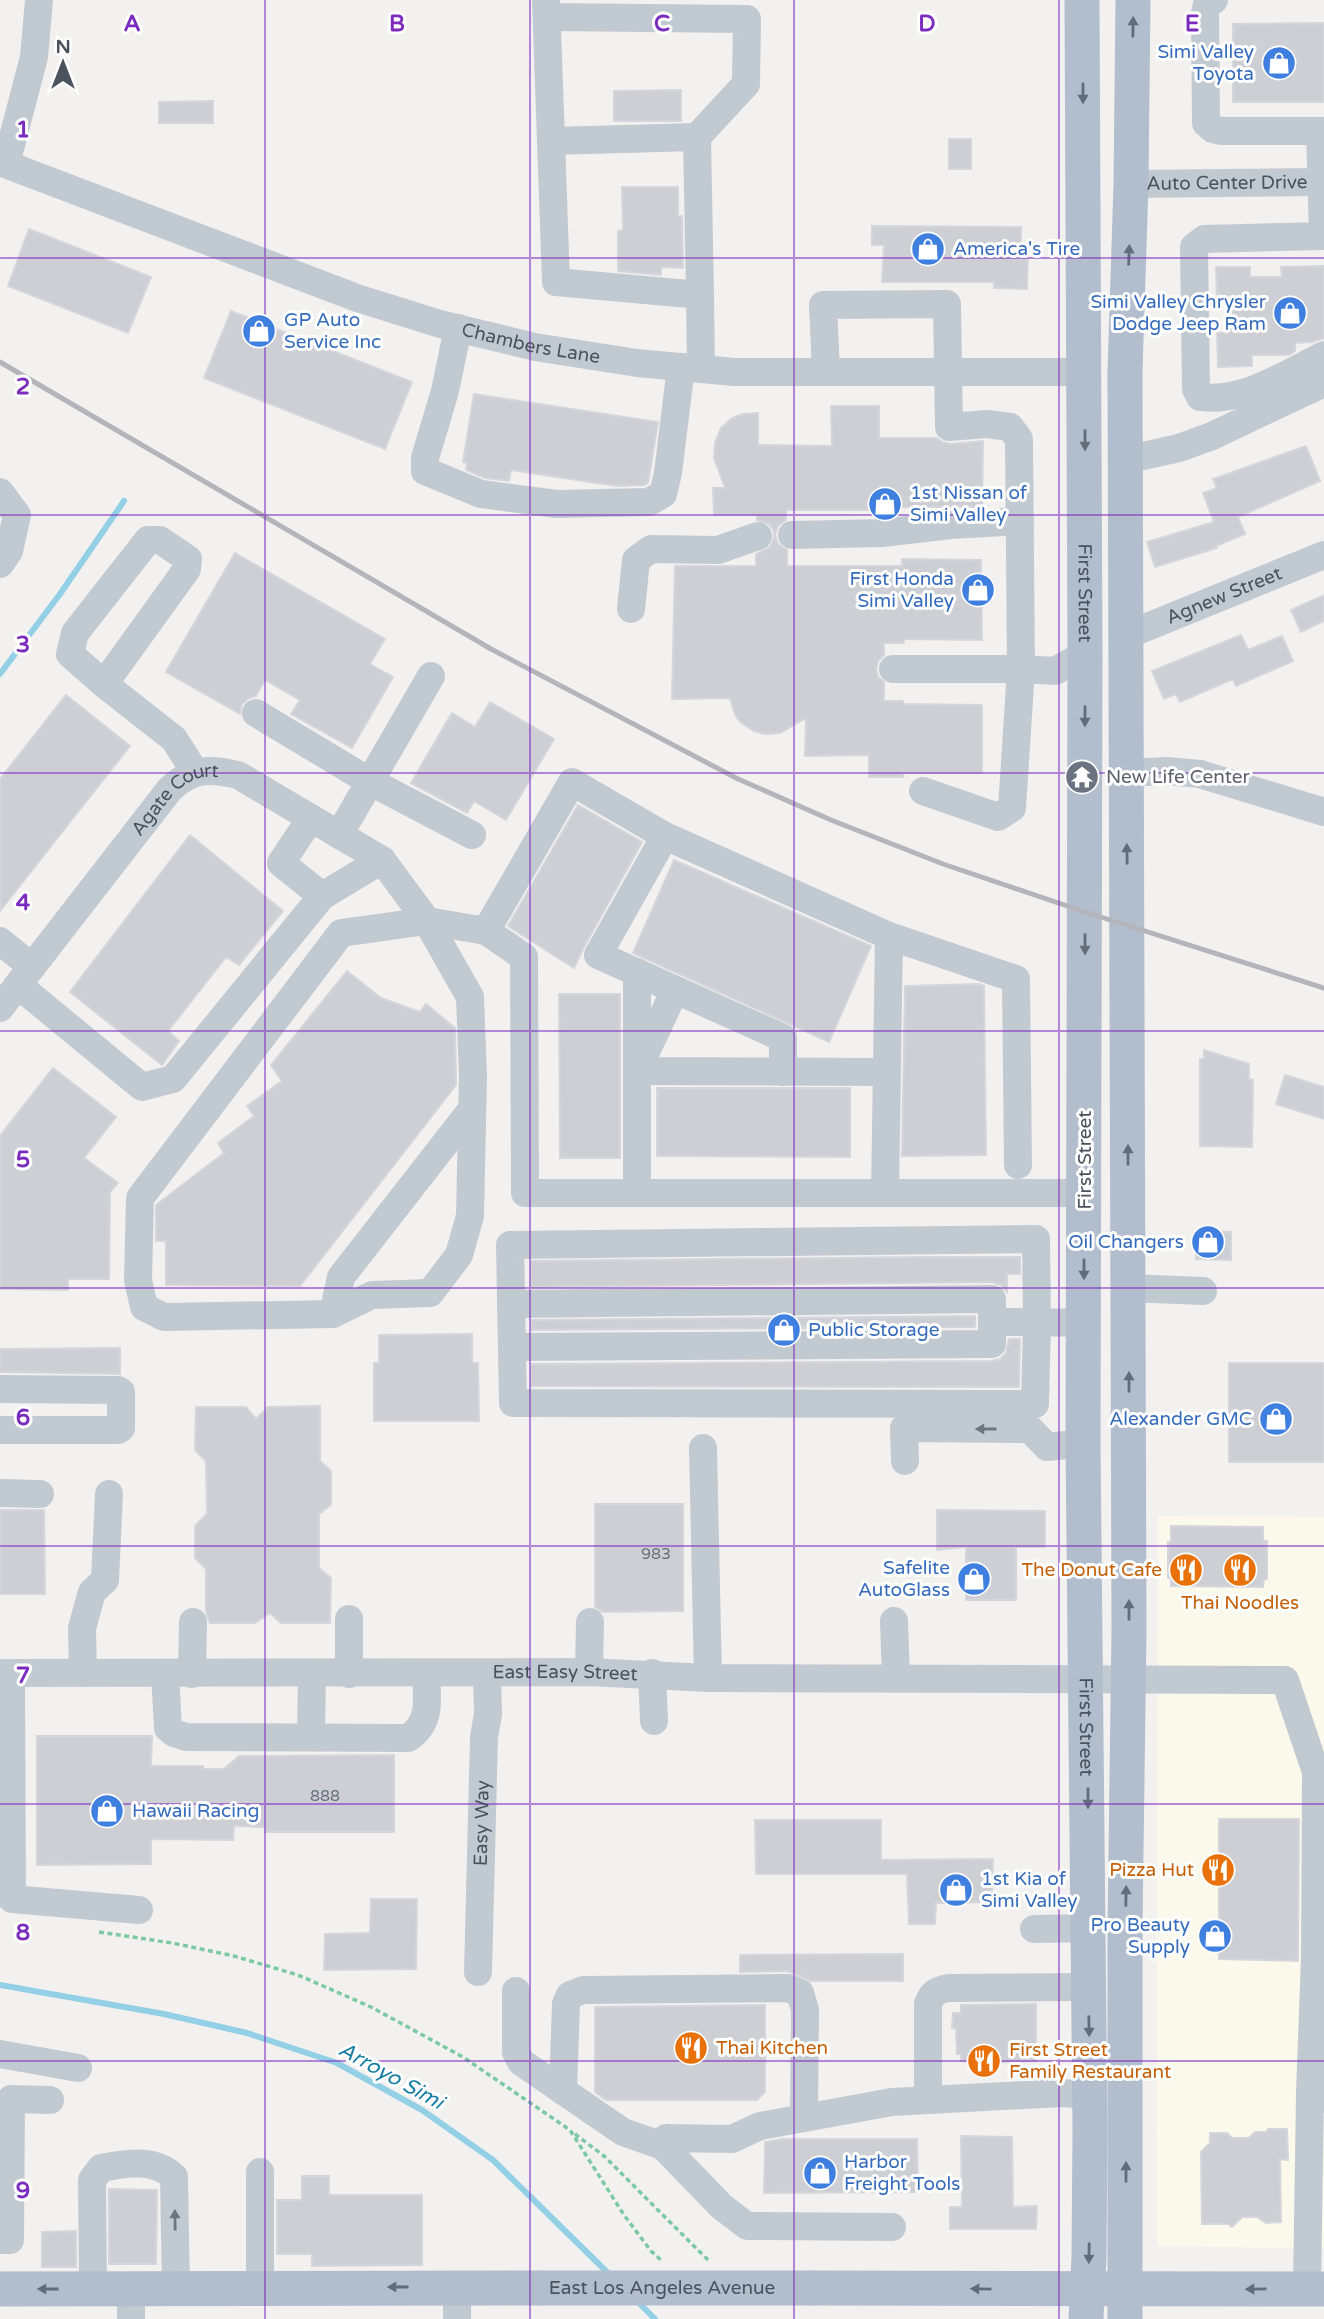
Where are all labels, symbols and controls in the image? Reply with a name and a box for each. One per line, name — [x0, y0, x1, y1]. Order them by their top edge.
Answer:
text: A — [123, 10, 141, 38]
text: B — [389, 10, 405, 38]
text: C — [654, 10, 670, 38]
text: D — [918, 10, 936, 38]
text: E — [1185, 10, 1199, 38]
one-way arrow — [1127, 16, 1139, 38]
north arrow — [28, 28, 98, 98]
text: N — [55, 36, 71, 58]
place label: Simi Valley Toyota — [1157, 41, 1254, 85]
shop icon: Simi Valley Toyota — [1260, 44, 1298, 82]
one-way arrow — [1077, 82, 1089, 104]
text: 1 — [16, 116, 30, 144]
street label: Auto Center Drive — [1146, 171, 1308, 195]
shop icon: America's Tire — [909, 230, 947, 268]
place label: America's Tire — [953, 238, 1080, 260]
one-way arrow — [1123, 243, 1135, 265]
place label: Simi Valley Chrysler Dodge Jeep Ram — [1090, 291, 1267, 335]
shop icon: Simi Valley Chrysler Dodge Jeep Ram — [1271, 294, 1309, 332]
place label: GP Auto Service Inc — [284, 309, 381, 353]
shop icon: GP Auto Service Inc — [240, 312, 278, 350]
street label: Chambers Lane — [459, 319, 602, 368]
text: 2 — [16, 373, 30, 401]
one-way arrow — [1079, 429, 1091, 451]
place label: 1st Nissan of Simi Valley — [910, 482, 1028, 526]
shop icon: 1st Nissan of Simi Valley — [866, 485, 904, 523]
street label: First Street — [1073, 543, 1096, 643]
street label: Agnew Street — [1163, 562, 1285, 629]
place label: First Honda Simi Valley — [850, 568, 954, 612]
shop icon: First Honda Simi Valley — [959, 571, 997, 609]
text: 3 — [16, 631, 30, 659]
one-way arrow — [1079, 706, 1091, 728]
temple icon: New Life Center — [1063, 758, 1101, 796]
street label: Agate Court — [127, 760, 219, 840]
place label: New Life Center — [1106, 766, 1251, 788]
one-way arrow — [1121, 842, 1133, 864]
text: 4 — [16, 889, 31, 917]
one-way arrow — [1079, 933, 1091, 955]
street label: First Street — [1074, 1111, 1096, 1209]
one-way arrow — [1122, 1143, 1133, 1165]
text: 5 — [16, 1146, 30, 1174]
shop icon: Oil Changers — [1189, 1223, 1227, 1261]
place label: Oil Changers — [1068, 1231, 1184, 1253]
one-way arrow — [1079, 1259, 1090, 1281]
shop icon: Public Storage — [765, 1311, 803, 1349]
place label: Public Storage — [808, 1319, 939, 1341]
one-way arrow — [1123, 1371, 1135, 1393]
shop icon: Alexander GMC — [1257, 1400, 1295, 1438]
text: 6 — [16, 1404, 30, 1432]
place label: Alexander GMC — [1109, 1408, 1252, 1430]
one-way arrow — [975, 1423, 997, 1435]
house number: 983 — [641, 1544, 671, 1564]
restaurant icon: The Donut Cafe — [1167, 1551, 1205, 1589]
restaurant icon: Thai Noodles — [1221, 1551, 1259, 1589]
place label: Safelite AutoGlass — [858, 1557, 950, 1601]
place label: The Donut Cafe — [1021, 1559, 1162, 1581]
shop icon: Safelite AutoGlass — [955, 1560, 993, 1598]
place label: Thai Noodles — [1181, 1592, 1299, 1614]
one-way arrow — [1123, 1598, 1135, 1620]
street label: East Easy Street — [492, 1661, 638, 1685]
text: 7 — [16, 1662, 30, 1690]
street label: First Street — [1074, 1677, 1097, 1777]
street label: Easy Way — [470, 1780, 494, 1866]
house number: 888 — [310, 1786, 340, 1806]
one-way arrow — [1082, 1787, 1094, 1809]
shop icon: Hawaii Racing — [88, 1792, 126, 1830]
place label: Hawaii Racing — [132, 1800, 260, 1822]
restaurant icon: Pizza Hut — [1199, 1851, 1237, 1889]
place label: Pizza Hut — [1109, 1859, 1194, 1881]
place label: 1st Kia of Simi Valley — [981, 1868, 1078, 1912]
shop icon: 1st Kia of Simi Valley — [937, 1871, 975, 1909]
one-way arrow — [1120, 1884, 1132, 1906]
place label: Pro Beauty Supply — [1091, 1914, 1190, 1958]
shop icon: Pro Beauty Supply — [1196, 1917, 1234, 1955]
text: 8 — [16, 1919, 30, 1947]
one-way arrow — [1083, 2015, 1094, 2037]
restaurant icon: Thai Kitchen — [672, 2029, 710, 2067]
water label: Arroyo Simi — [334, 2037, 450, 2116]
place label: Thai Kitchen — [716, 2037, 828, 2059]
place label: First Street Family Restaurant — [1009, 2039, 1171, 2083]
restaurant icon: First Street Family Restaurant — [965, 2042, 1003, 2080]
place label: Harbor Freight Tools — [844, 2151, 960, 2195]
shop icon: Harbor Freight Tools — [801, 2154, 839, 2192]
one-way arrow — [1120, 2161, 1132, 2183]
text: 9 — [16, 2177, 30, 2205]
one-way arrow — [169, 2209, 181, 2231]
one-way arrow — [1083, 2242, 1094, 2264]
street label: East Los Angeles Avenue — [549, 2277, 775, 2299]
one-way arrow — [387, 2281, 409, 2293]
one-way arrow — [37, 2283, 59, 2295]
one-way arrow — [970, 2283, 992, 2295]
one-way arrow — [1245, 2283, 1267, 2295]

